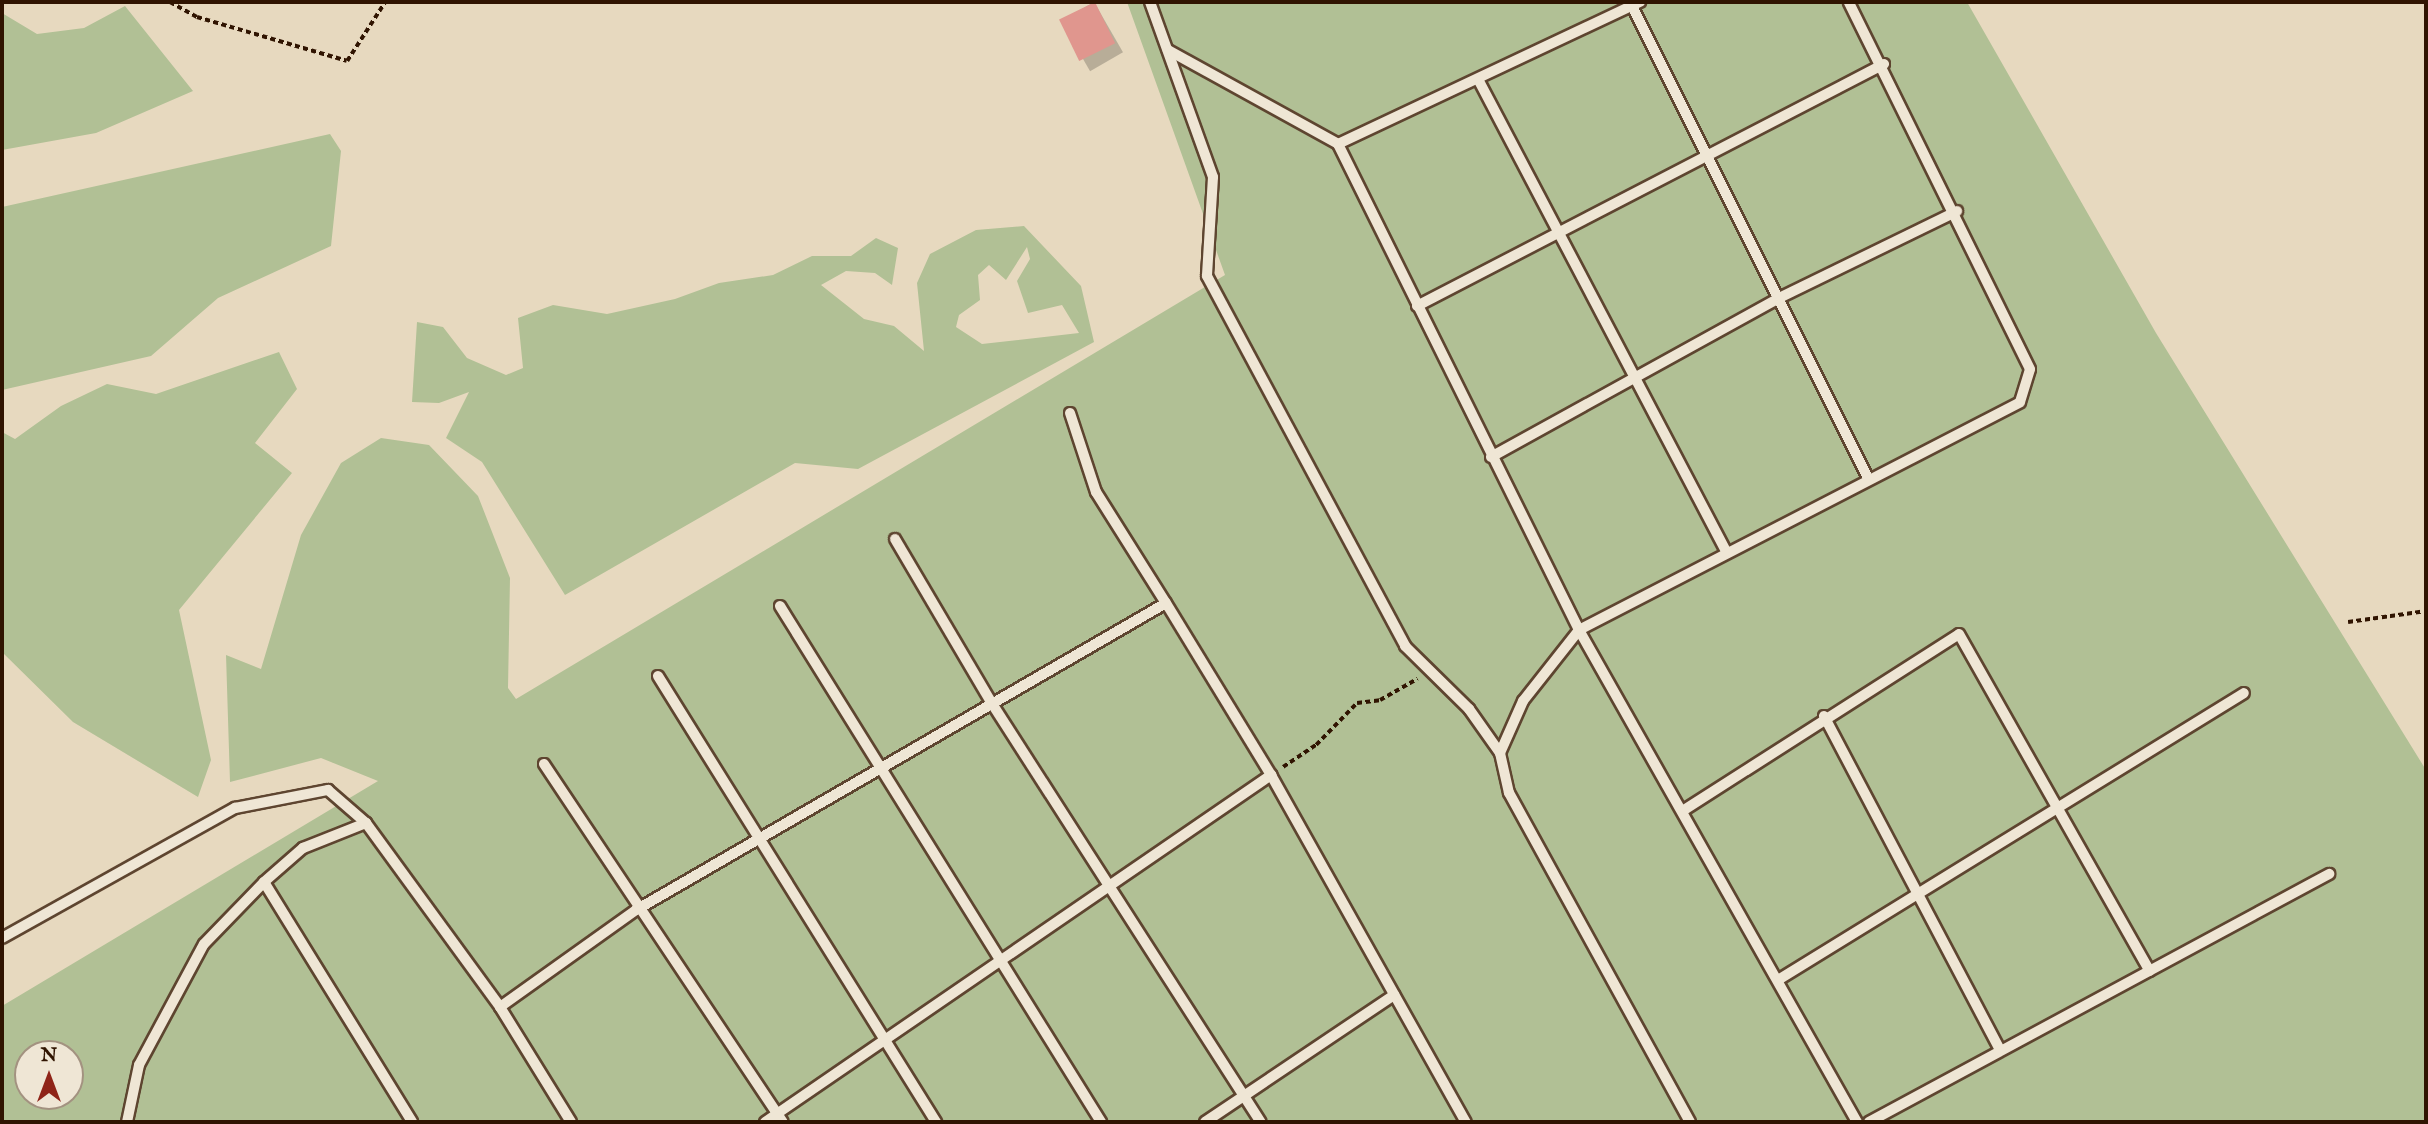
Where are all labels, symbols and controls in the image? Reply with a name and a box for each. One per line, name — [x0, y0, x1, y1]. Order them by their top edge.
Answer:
north arrow — [14, 1040, 84, 1110]
text: N — [41, 1044, 57, 1068]

